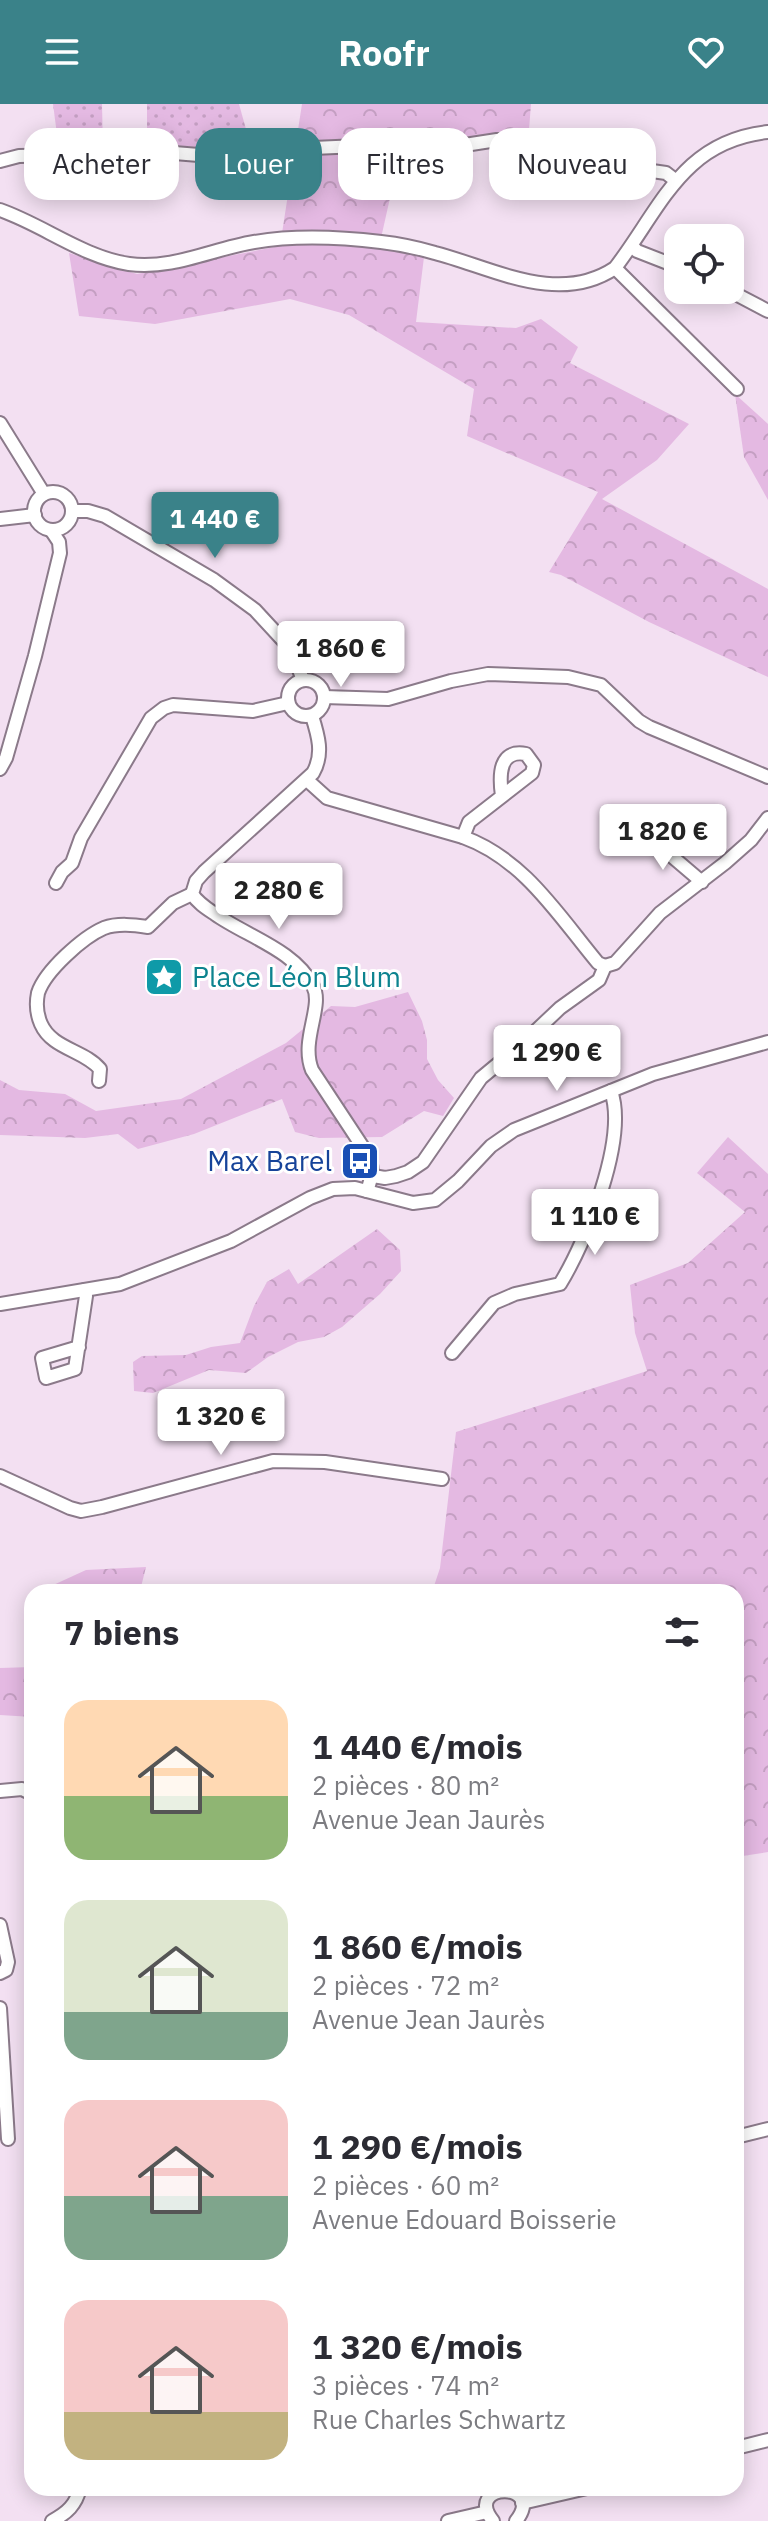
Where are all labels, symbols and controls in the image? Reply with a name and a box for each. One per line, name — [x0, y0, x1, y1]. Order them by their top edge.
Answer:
text: Roofr — [338, 29, 430, 76]
icon: menu — [40, 30, 84, 74]
icon: heart — [684, 30, 728, 74]
chip: Acheter — [24, 128, 179, 200]
chip: Louer — [195, 128, 322, 200]
chip: Filtres — [338, 128, 473, 200]
chip: Nouveau — [489, 128, 656, 200]
map controls — [664, 224, 744, 304]
button: locate — [664, 224, 744, 304]
pin: 1 440 € — [141, 492, 289, 560]
text: 1 440 € — [170, 501, 260, 535]
pin: 1 860 € — [267, 621, 415, 689]
text: 1 860 € — [296, 630, 386, 664]
pin: 1 820 € — [589, 804, 737, 872]
text: 1 820 € — [618, 813, 708, 847]
pin: 2 280 € — [205, 863, 353, 931]
text: 2 280 € — [234, 872, 324, 906]
place icon: Place Léon Blum — [143, 956, 185, 998]
place label: Place Léon Blum — [192, 958, 401, 995]
pin: 1 290 € — [483, 1025, 631, 1093]
text: 1 290 € — [512, 1034, 602, 1068]
bus stop icon: Max Barel — [339, 1140, 381, 1182]
place label: Max Barel — [207, 1142, 332, 1179]
pin: 1 110 € — [521, 1189, 669, 1257]
text: 1 110 € — [550, 1198, 640, 1232]
pin: 1 320 € — [147, 1389, 295, 1457]
text: 1 320 € — [176, 1398, 266, 1432]
text: 7 biens — [64, 1610, 179, 1654]
icon: filters — [660, 1610, 704, 1654]
text: 1 440 €/mois — [312, 1724, 523, 1768]
icon: home — [128, 1732, 224, 1828]
text: 2 pièces · 80 m² — [312, 1768, 499, 1802]
text: Avenue Jean Jaurès — [312, 1802, 546, 1836]
text: 1 860 €/mois — [312, 1924, 523, 1968]
icon: home — [128, 1932, 224, 2028]
text: 2 pièces · 72 m² — [312, 1968, 499, 2002]
text: Avenue Jean Jaurès — [312, 2002, 546, 2036]
text: 1 290 €/mois — [312, 2124, 523, 2168]
icon: home — [128, 2132, 224, 2228]
text: 2 pièces · 60 m² — [312, 2168, 499, 2202]
text: Avenue Edouard Boisserie — [312, 2202, 617, 2236]
text: 1 320 €/mois — [312, 2324, 523, 2368]
icon: home — [128, 2332, 224, 2428]
text: 3 pièces · 74 m² — [312, 2368, 499, 2402]
text: Rue Charles Schwartz — [312, 2402, 566, 2436]

